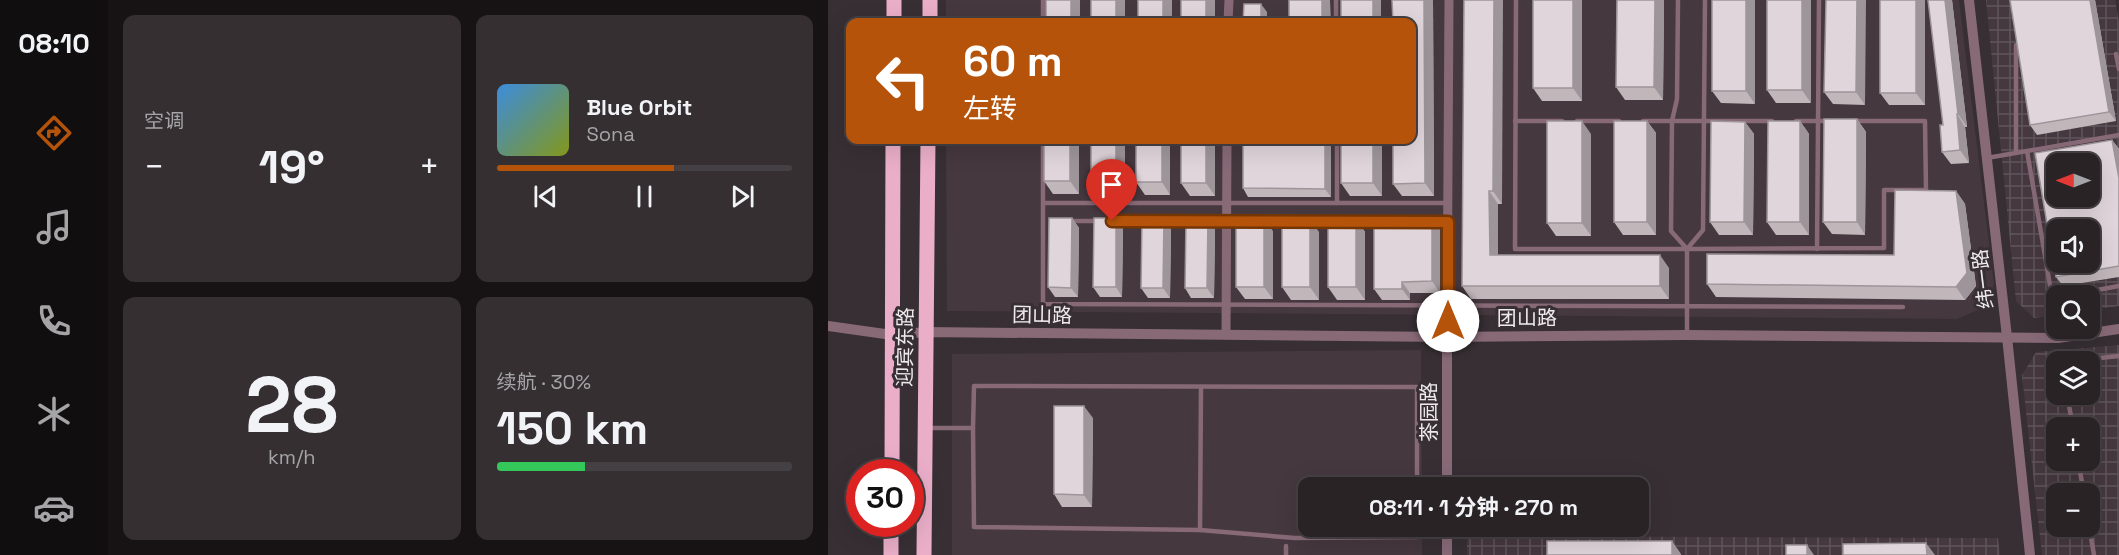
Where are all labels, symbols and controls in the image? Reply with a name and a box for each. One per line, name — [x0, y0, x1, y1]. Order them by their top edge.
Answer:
text: 08:10 — [18, 26, 90, 61]
text: 60 m — [963, 35, 1063, 88]
icon: left — [864, 42, 942, 120]
text: 左转 — [963, 91, 1017, 126]
text: Blue Orbit — [587, 93, 692, 121]
text: 空调 — [144, 108, 184, 134]
icon: directions — [33, 112, 75, 154]
text: Sona — [587, 121, 635, 147]
text: 19° — [259, 139, 325, 196]
text: − — [144, 146, 164, 188]
text: + — [419, 146, 439, 188]
north arrow — [2046, 153, 2100, 207]
map controls — [2046, 153, 2100, 537]
pin — [1086, 159, 1137, 221]
icon: arrive — [1095, 168, 1128, 201]
icon: previous — [529, 180, 562, 213]
icon: pause — [628, 180, 661, 213]
icon: next — [726, 180, 759, 213]
icon: music — [33, 206, 75, 248]
button: sound — [2046, 219, 2100, 273]
street label: 纬一路 — [1966, 248, 2000, 310]
button: search — [2046, 285, 2100, 339]
position arrow — [1416, 289, 1480, 353]
icon: phone — [33, 300, 75, 342]
street label: 团山路 — [1012, 301, 1072, 329]
street label: 团山路 — [1497, 305, 1557, 331]
street label: 迎宾东路 — [891, 307, 919, 387]
button: layers — [2046, 351, 2100, 405]
text: 28 — [245, 355, 338, 455]
text: 续航 · 30% — [497, 369, 591, 395]
street label: 茶园路 — [1416, 382, 1442, 442]
icon: climate — [33, 393, 75, 435]
text: 150 km — [497, 400, 648, 457]
button: + — [2046, 417, 2100, 471]
text: km/h — [268, 444, 316, 470]
speed limit sign: 30 — [846, 459, 924, 537]
button: − — [2046, 483, 2100, 537]
icon: car — [33, 487, 75, 529]
text: 08:11 · 1 分钟 · 270 m — [1369, 493, 1578, 521]

